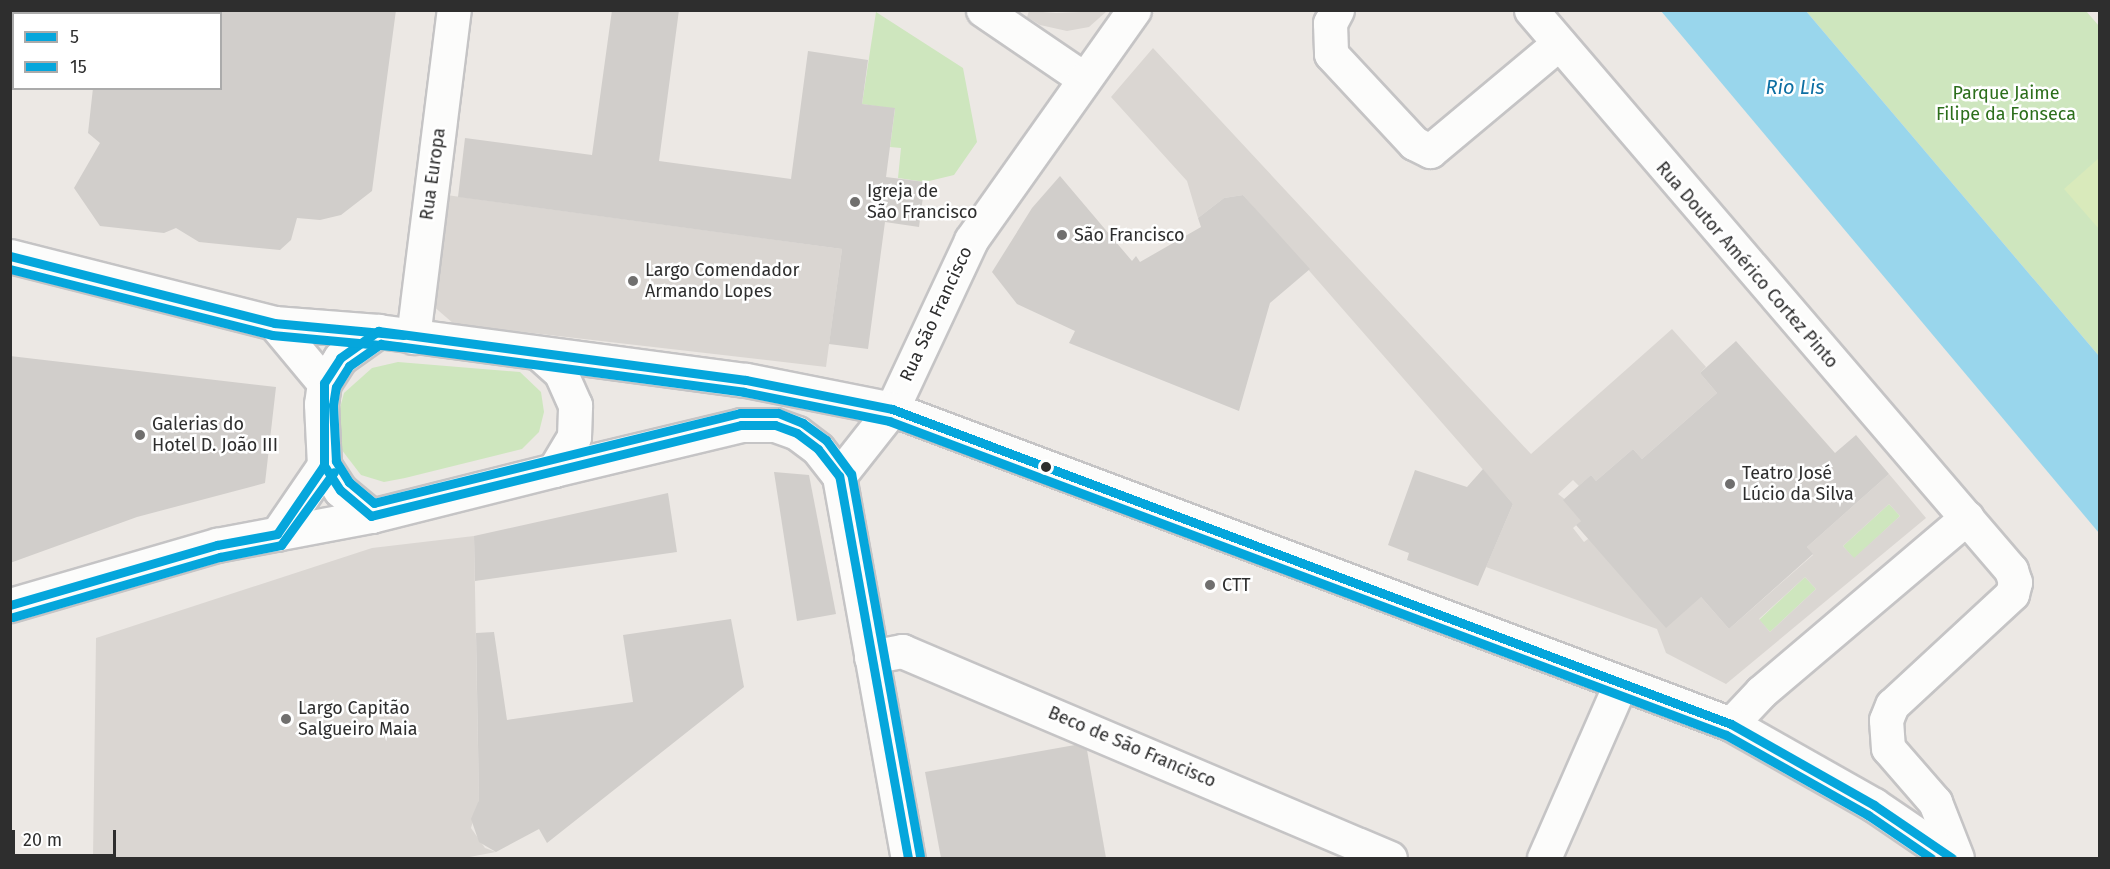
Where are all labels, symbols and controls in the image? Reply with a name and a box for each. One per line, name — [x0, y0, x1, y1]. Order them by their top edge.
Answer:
legend — [12, 12, 222, 90]
text: 5 — [70, 26, 79, 48]
text: 15 — [70, 56, 87, 78]
water label: Rio Lis — [1766, 75, 1824, 99]
park label: Parque Jaime Filipe da Fonseca — [1936, 83, 2076, 125]
street label: Rua Europa — [416, 126, 450, 222]
street label: Rua Doutor Américo Cortez Pinto — [1651, 157, 1843, 373]
place label: Igreja de São Francisco — [867, 181, 978, 224]
marker: Igreja de São Francisco — [848, 195, 862, 209]
place label: São Francisco — [1074, 224, 1185, 246]
marker: São Francisco — [1055, 228, 1069, 242]
street label: Rua São Francisco — [895, 243, 977, 385]
place label: Largo Comendador Armando Lopes — [645, 260, 799, 302]
marker: Largo Comendador Armando Lopes — [626, 274, 640, 288]
place label: Galerias do Hotel D. João III — [152, 414, 278, 456]
marker: Galerias do Hotel D. João III — [133, 428, 147, 442]
unlabelled marker — [1040, 461, 1052, 473]
place label: Teatro José Lúcio da Silva — [1742, 463, 1854, 506]
marker: Teatro José Lúcio da Silva — [1723, 477, 1737, 491]
place label: CTT — [1222, 574, 1251, 596]
marker: CTT — [1203, 578, 1217, 592]
place label: Largo Capitão Salgueiro Maia — [298, 698, 418, 740]
street label: Beco de São Francisco — [1045, 702, 1219, 792]
marker: Largo Capitão Salgueiro Maia — [279, 712, 293, 726]
scale bar — [15, 818, 118, 856]
text: 20 m — [23, 829, 62, 851]

